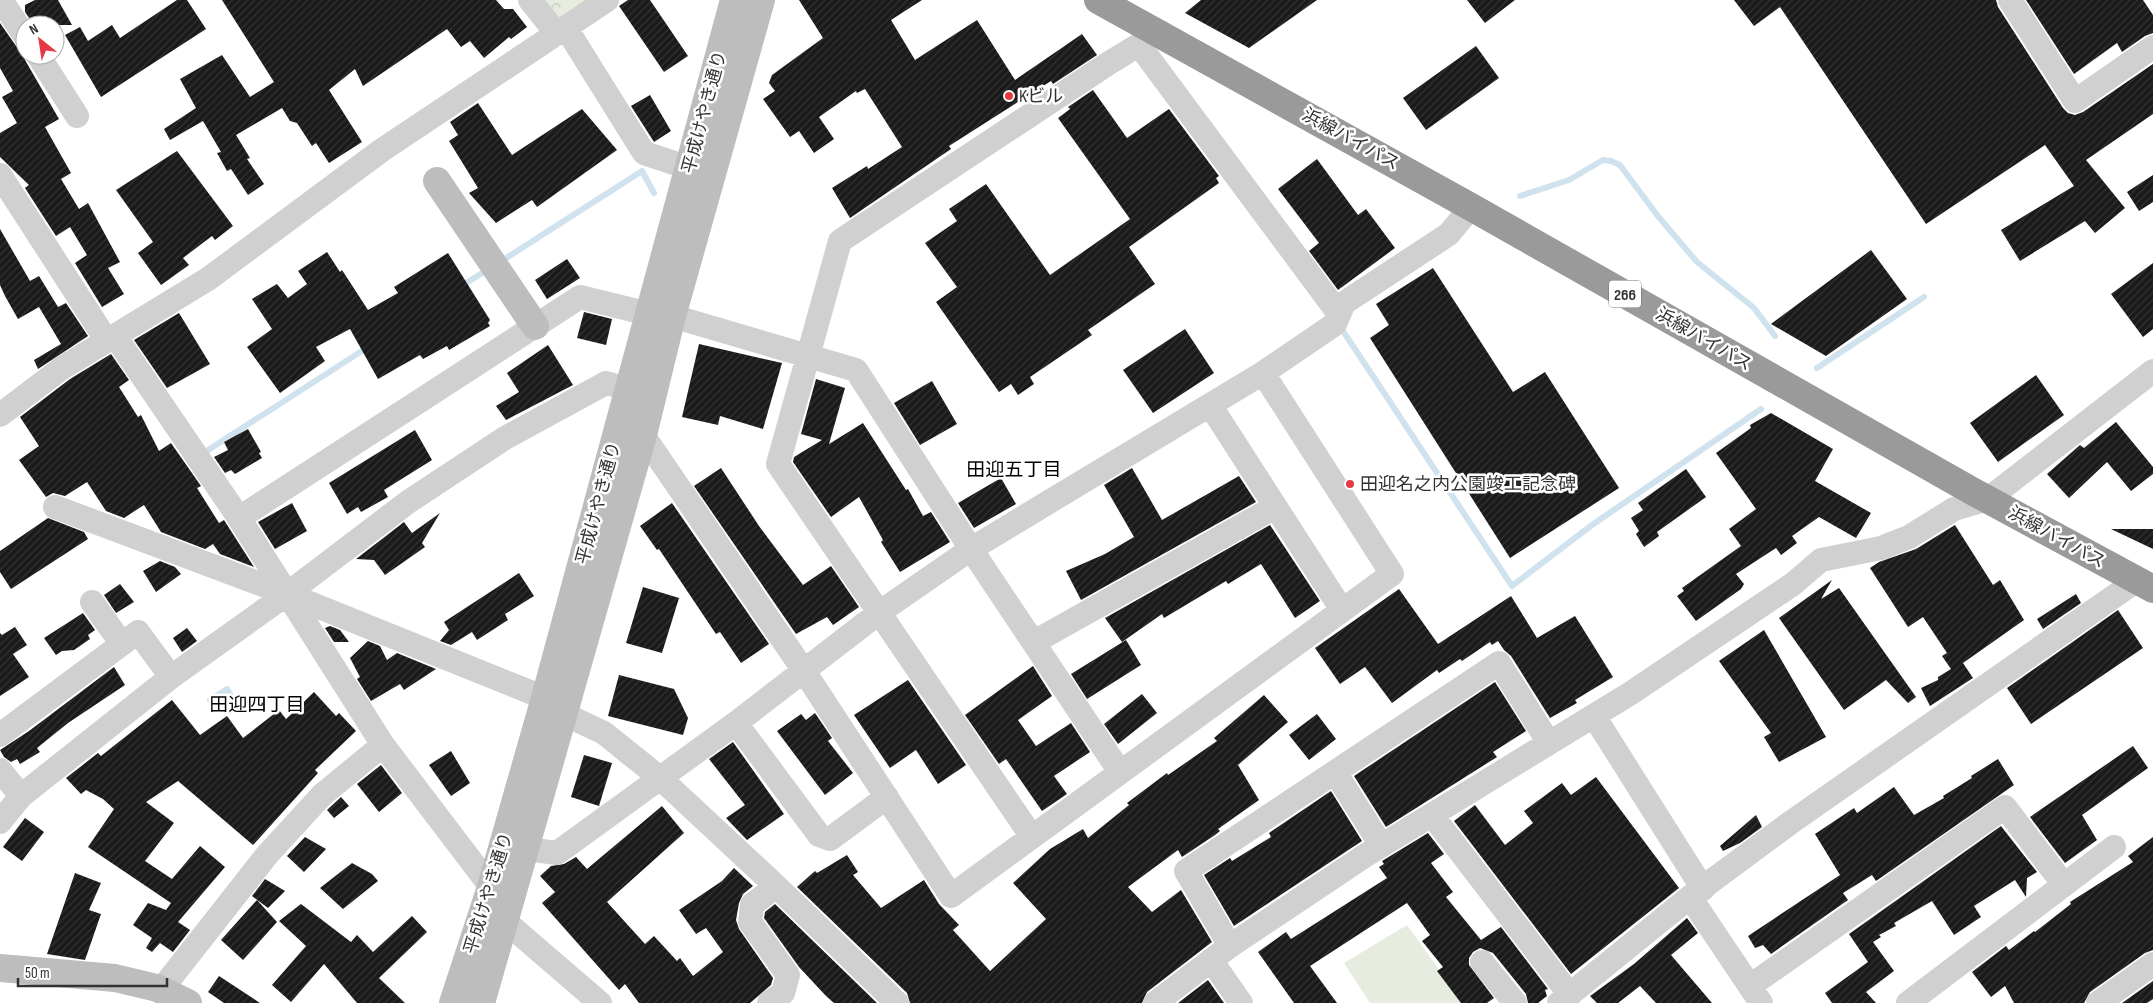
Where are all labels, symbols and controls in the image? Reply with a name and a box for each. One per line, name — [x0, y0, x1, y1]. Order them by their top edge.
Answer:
north arrow — [15, 15, 65, 65]
text: N — [26, 20, 41, 38]
street label: 平成けやき通り — [678, 49, 731, 176]
place label: Kビル — [1019, 86, 1063, 107]
marker: Kビル — [1003, 90, 1015, 102]
street label: 浜線バイパス — [1299, 104, 1403, 175]
road number: 266 — [1609, 280, 1641, 308]
street label: 浜線バイパス — [1652, 303, 1756, 375]
street label: 平成けやき通り — [572, 440, 625, 567]
district label: 田迎五丁目 — [966, 459, 1062, 482]
place label: 田迎名之内公園竣工記念碑 — [1360, 474, 1576, 495]
marker: 田迎名之内公園竣工記念碑 — [1344, 478, 1356, 490]
street label: 浜線バイパス — [2005, 502, 2109, 573]
district label: 田迎四丁目 — [209, 694, 305, 717]
street label: 平成けやき通り — [460, 830, 517, 956]
scale bar — [18, 956, 166, 988]
text: 50 m — [25, 964, 50, 983]

